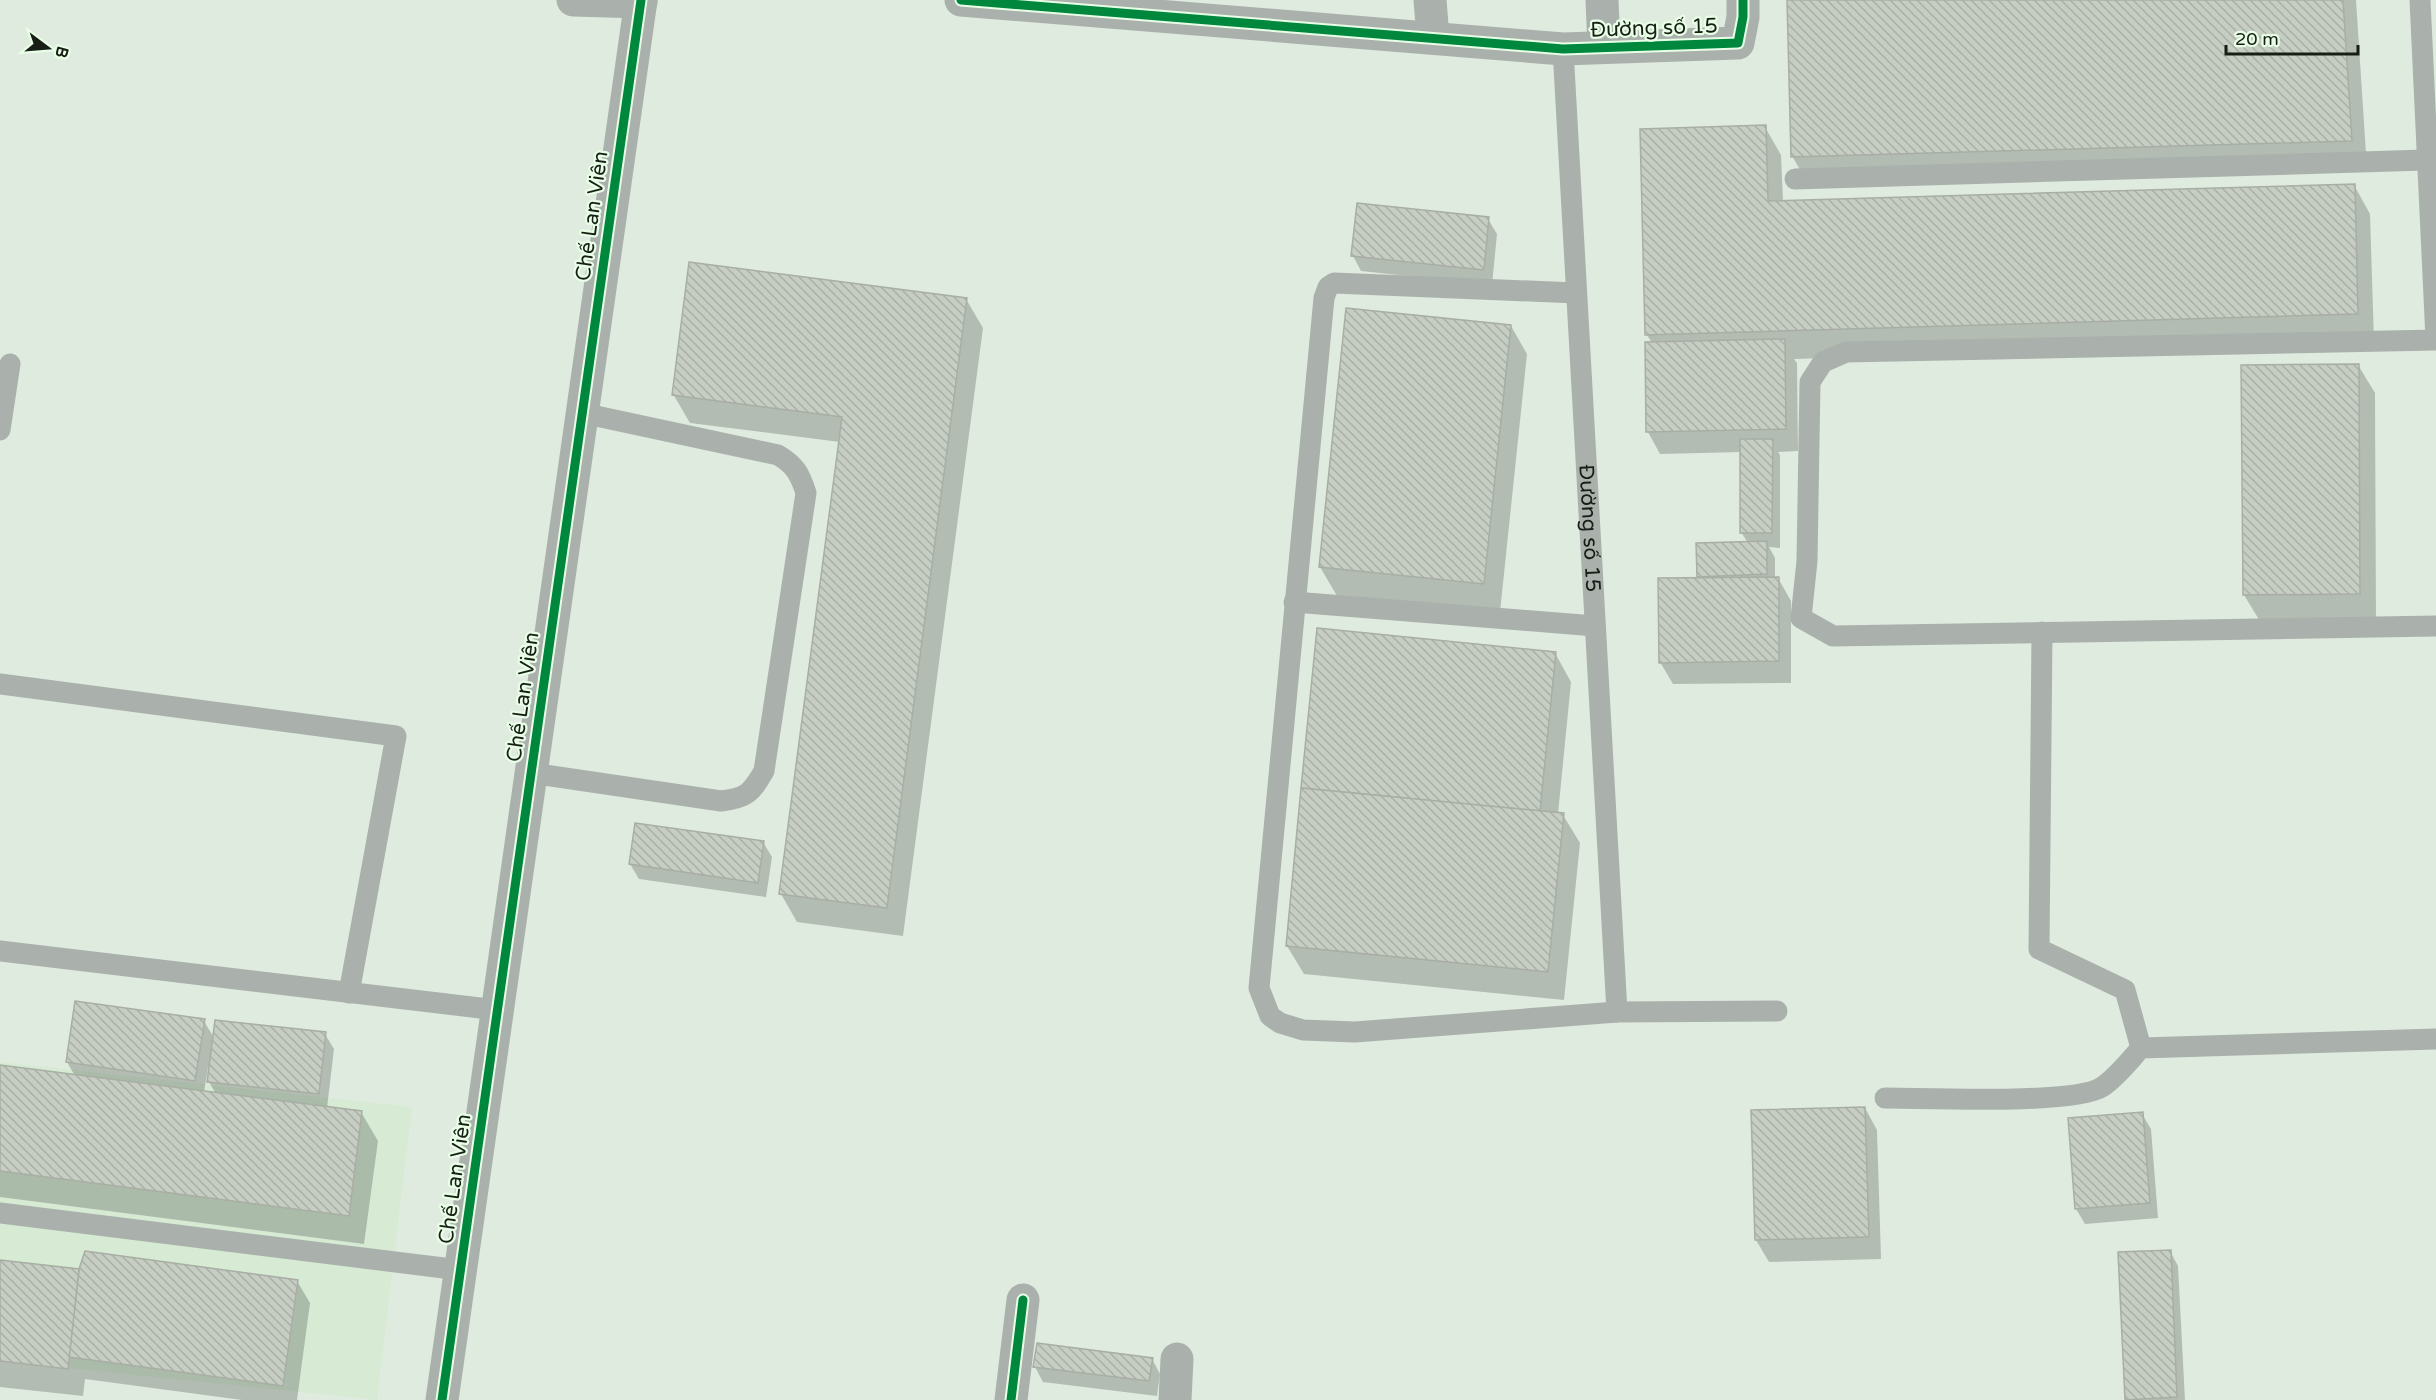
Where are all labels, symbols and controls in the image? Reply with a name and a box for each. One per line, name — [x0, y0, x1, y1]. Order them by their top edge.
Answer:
street label: Đường số 15 — [1590, 13, 1718, 43]
north arrow — [18, 18, 78, 78]
scale bar — [2226, 18, 2358, 56]
text: 20 m — [2235, 28, 2279, 50]
text: B — [50, 44, 73, 60]
street label: Chế Lan Viên — [570, 149, 614, 283]
street label: Đường số 15 — [1574, 464, 1606, 593]
street label: Chế Lan Viên — [501, 630, 545, 764]
street label: Chế Lan Viên — [433, 1112, 477, 1246]

